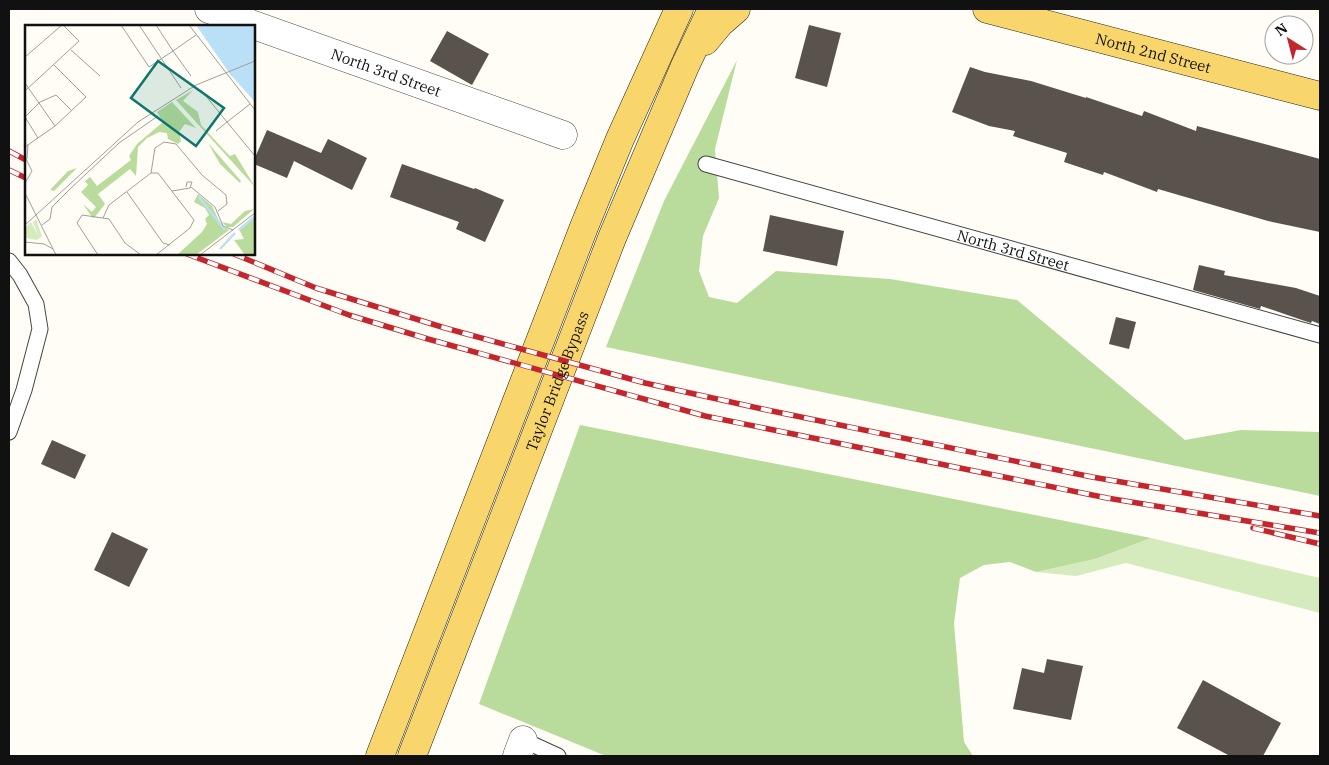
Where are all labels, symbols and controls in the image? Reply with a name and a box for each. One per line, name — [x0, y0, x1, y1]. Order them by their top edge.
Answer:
north arrow — [1264, 15, 1314, 65]
text: N — [1272, 19, 1291, 40]
inset map — [25, 25, 255, 255]
street label: North 2nd Street — [1094, 28, 1213, 77]
street label: North 3rd Street — [329, 44, 444, 100]
street label: North 3rd Street — [955, 225, 1071, 274]
street label: Taylor Bridge Bypass — [521, 308, 592, 454]

